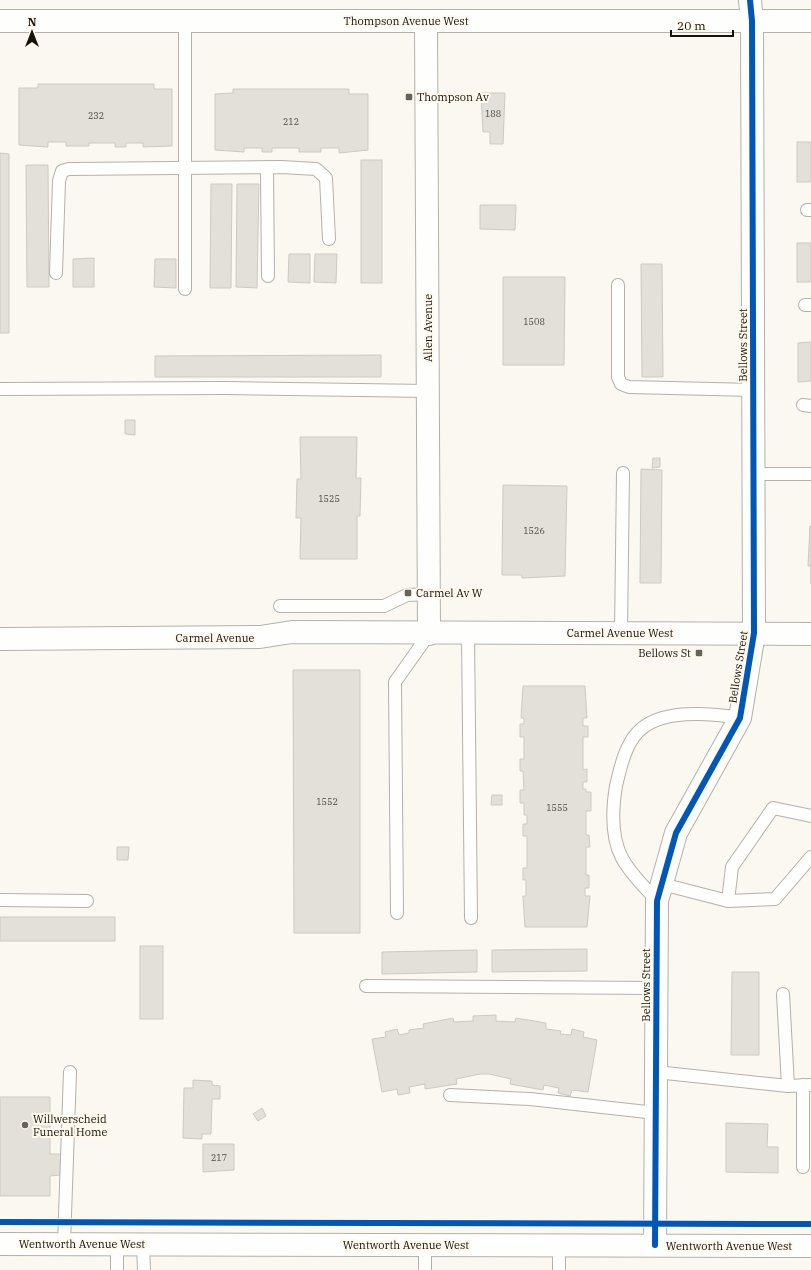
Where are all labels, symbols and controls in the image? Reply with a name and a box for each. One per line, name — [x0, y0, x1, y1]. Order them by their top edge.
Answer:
north arrow — [12, 12, 52, 52]
scale bar — [671, 12, 733, 38]
street label: Thompson Avenue West — [343, 14, 469, 28]
text: N — [28, 15, 37, 29]
text: 20 m — [677, 18, 706, 33]
place label: Thompson Av — [417, 90, 489, 104]
marker: Thompson Av — [404, 92, 414, 102]
house number: 188 — [485, 108, 501, 119]
house number: 232 — [88, 110, 104, 121]
house number: 212 — [283, 116, 299, 127]
street label: Allen Avenue — [421, 294, 435, 362]
street label: Bellows Street — [736, 308, 750, 382]
house number: 1508 — [523, 316, 545, 327]
house number: 1525 — [318, 493, 340, 504]
house number: 1526 — [523, 525, 545, 536]
place label: Carmel Av W — [416, 586, 483, 600]
marker: Carmel Av W — [403, 588, 413, 598]
street label: Carmel Avenue West — [567, 626, 673, 640]
street label: Bellows Street — [725, 630, 751, 704]
street label: Carmel Avenue — [176, 631, 255, 645]
place label: Bellows St — [638, 646, 691, 660]
marker: Bellows St — [694, 648, 704, 658]
house number: 1552 — [316, 796, 338, 807]
house number: 1555 — [546, 802, 568, 813]
street label: Bellows Street — [639, 948, 653, 1022]
place label: Willwerscheid Funeral Home — [33, 1112, 107, 1139]
marker: Willwerscheid Funeral Home — [20, 1120, 30, 1130]
house number: 217 — [211, 1152, 227, 1163]
street label: Wentworth Avenue West — [19, 1237, 145, 1251]
street label: Wentworth Avenue West — [343, 1238, 469, 1252]
street label: Wentworth Avenue West — [666, 1239, 792, 1253]

